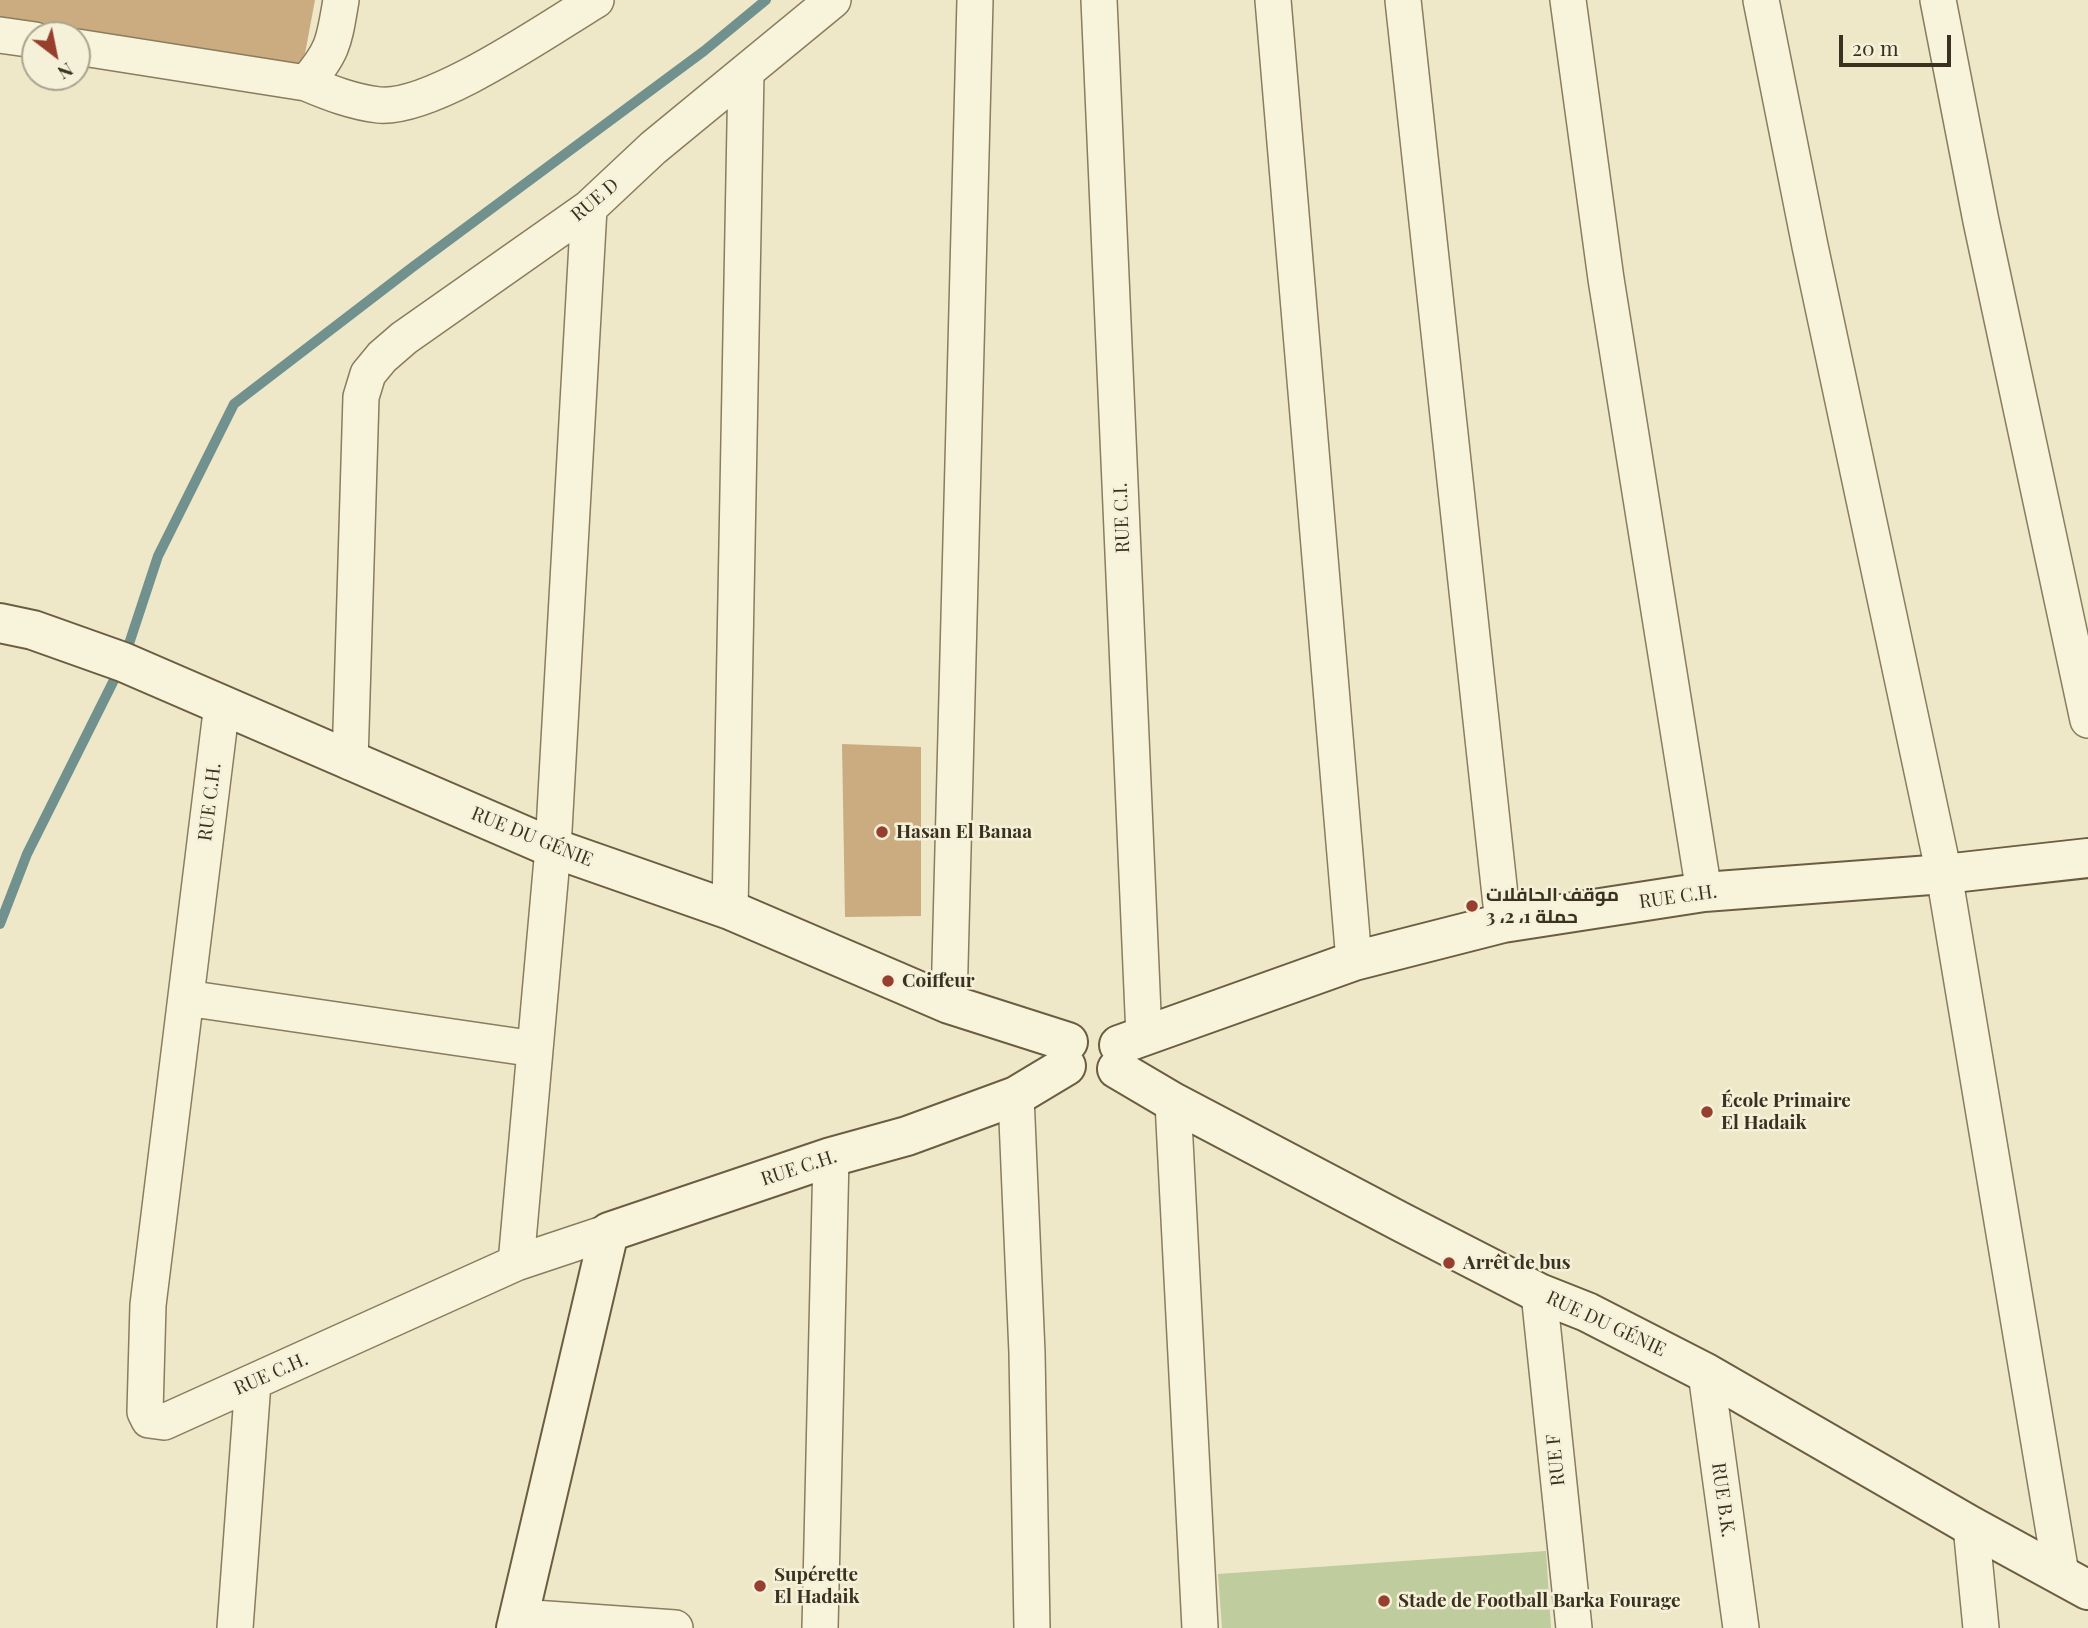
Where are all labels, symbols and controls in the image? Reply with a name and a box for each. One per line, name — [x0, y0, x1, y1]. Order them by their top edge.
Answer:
north arrow — [21, 21, 91, 91]
scale bar — [1843, 21, 1955, 65]
text: 20 m — [1852, 33, 1899, 61]
text: N — [53, 57, 79, 87]
street label: RUE D — [567, 174, 623, 226]
street label: RUE C.I. — [1109, 482, 1135, 554]
street label: RUE C.H. — [194, 762, 226, 842]
street label: RUE DU GÉNIE — [468, 802, 596, 872]
place label: Hasan El Banaa — [896, 821, 1032, 843]
marker: Hasan El Banaa — [874, 824, 890, 840]
street label: RUE C.H. — [1638, 880, 1718, 914]
place label: موقف الحافلات حملة 1، 2، 3 — [1486, 884, 1619, 928]
marker: موقف الحافلات حملة 1، 2، 3 — [1464, 898, 1480, 914]
place label: Coiffeur — [902, 970, 975, 992]
marker: Coiffeur — [880, 973, 896, 989]
place label: École Primaire El Hadaik — [1721, 1090, 1851, 1134]
marker: École Primaire El Hadaik — [1699, 1104, 1715, 1120]
street label: RUE C.H. — [758, 1145, 840, 1191]
place label: Arrêt de bus — [1463, 1252, 1571, 1274]
marker: Arrêt de bus — [1441, 1255, 1457, 1271]
street label: RUE DU GÉNIE — [1543, 1286, 1669, 1362]
street label: RUE C.H. — [231, 1348, 311, 1400]
street label: RUE F — [1542, 1433, 1570, 1487]
street label: RUE B.K. — [1706, 1461, 1740, 1539]
place label: Supérette El Hadaik — [774, 1564, 860, 1608]
marker: Supérette El Hadaik — [752, 1578, 768, 1594]
place label: Stade de Football Barka Fourage — [1398, 1590, 1680, 1612]
marker: Stade de Football Barka Fourage — [1376, 1593, 1392, 1609]

